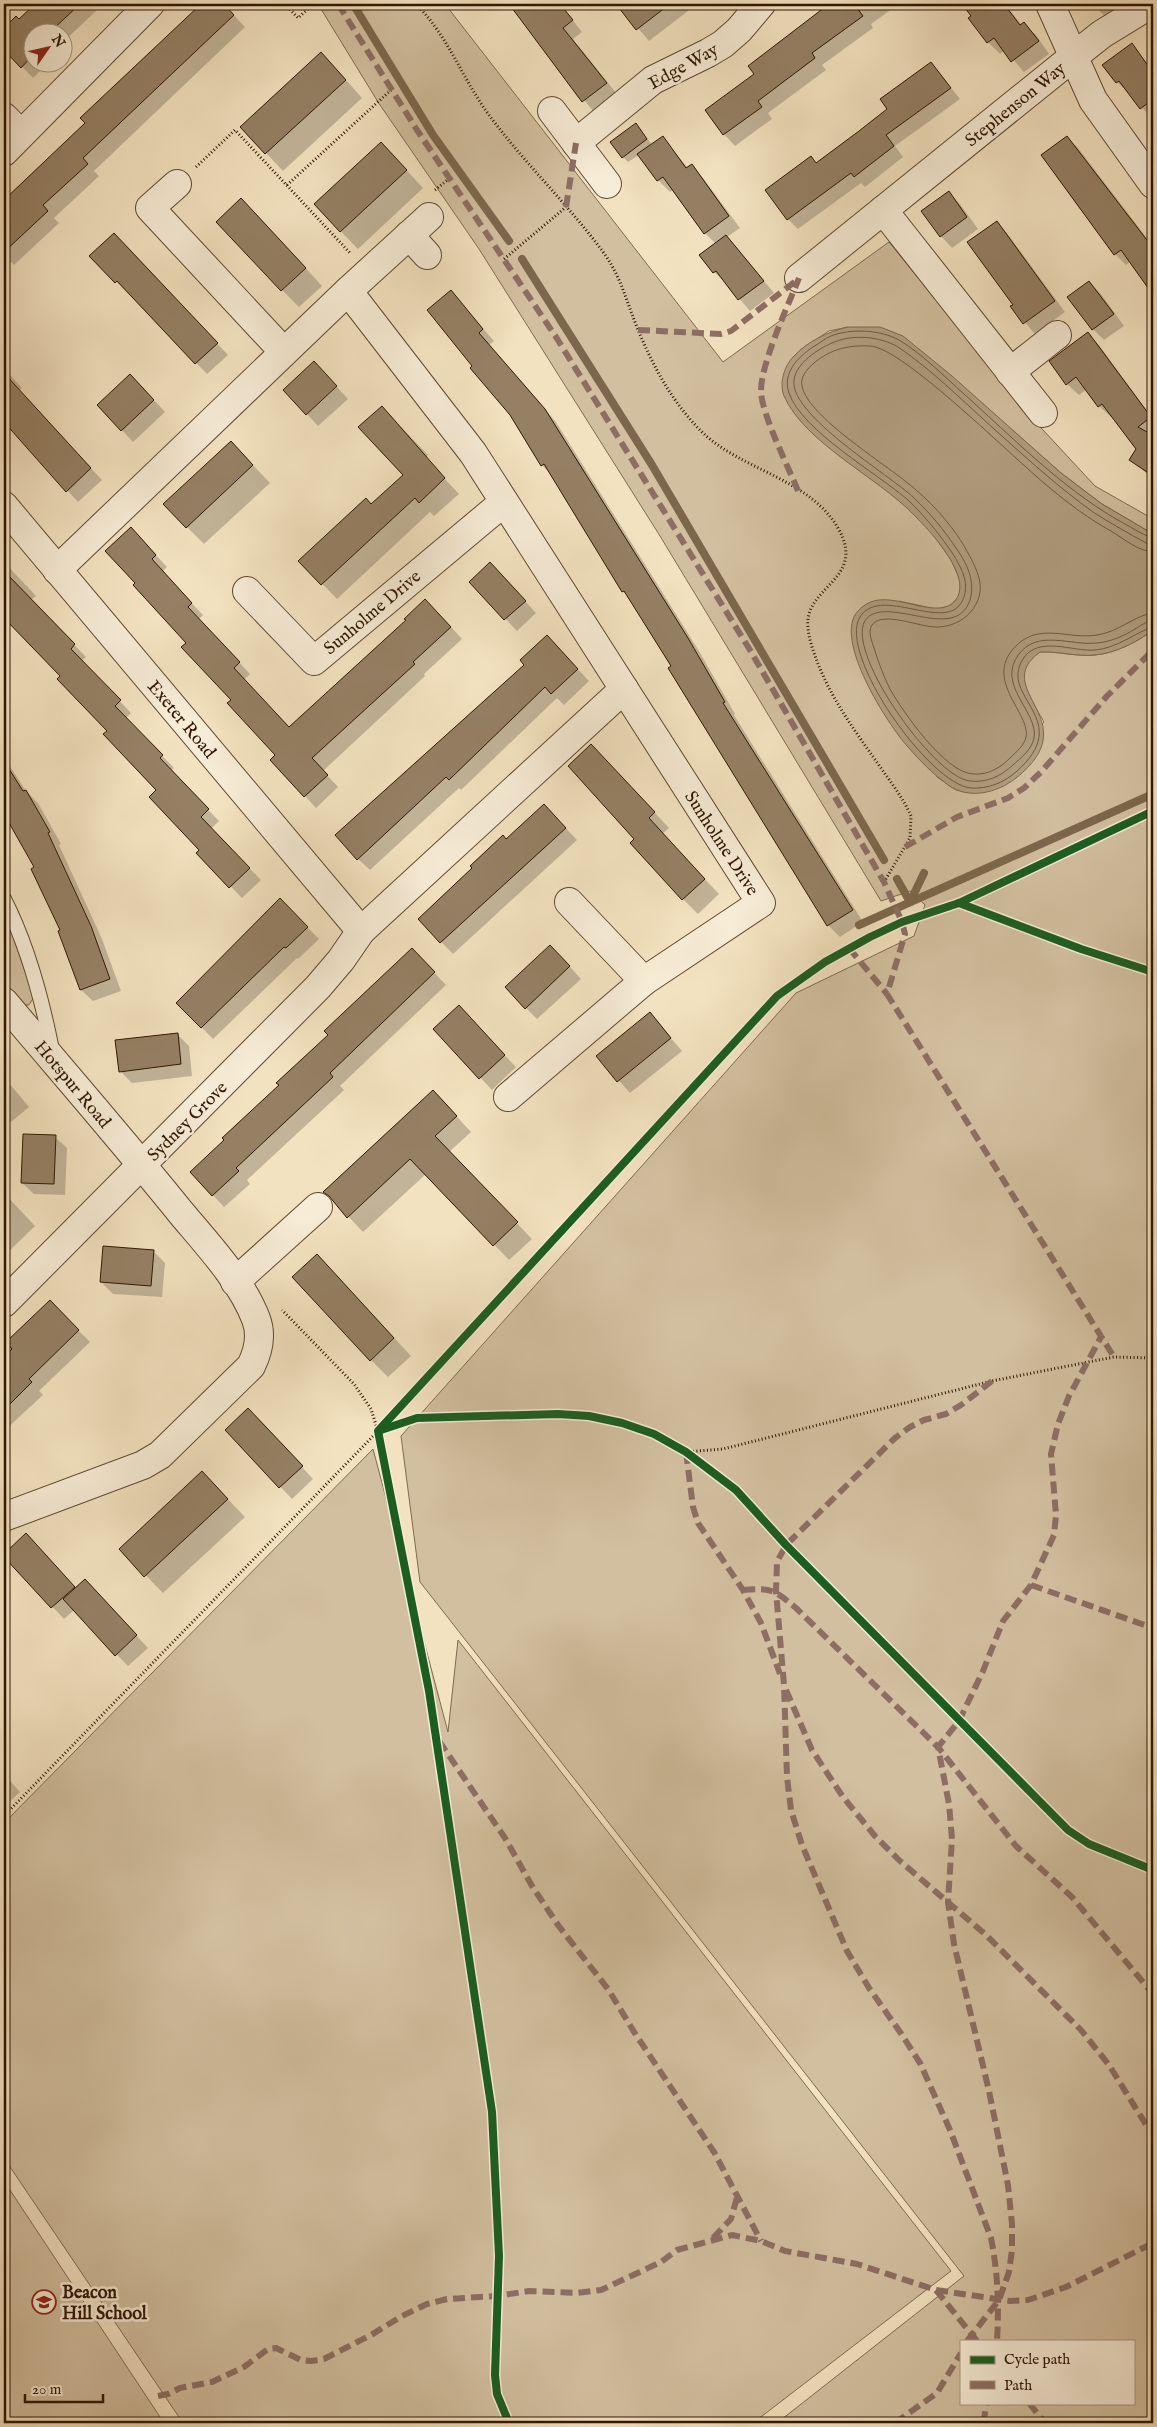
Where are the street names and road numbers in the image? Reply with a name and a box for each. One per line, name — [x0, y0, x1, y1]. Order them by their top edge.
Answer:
street label: Edge Way — [645, 39, 723, 96]
street label: Stephenson Way — [961, 58, 1071, 153]
street label: Sunholme Drive — [320, 566, 426, 661]
street label: Exeter Road — [142, 676, 220, 764]
street label: Sunholme Drive — [678, 787, 763, 900]
street label: Hotspur Road — [28, 1036, 116, 1134]
street label: Sydney Grove — [143, 1077, 233, 1167]

